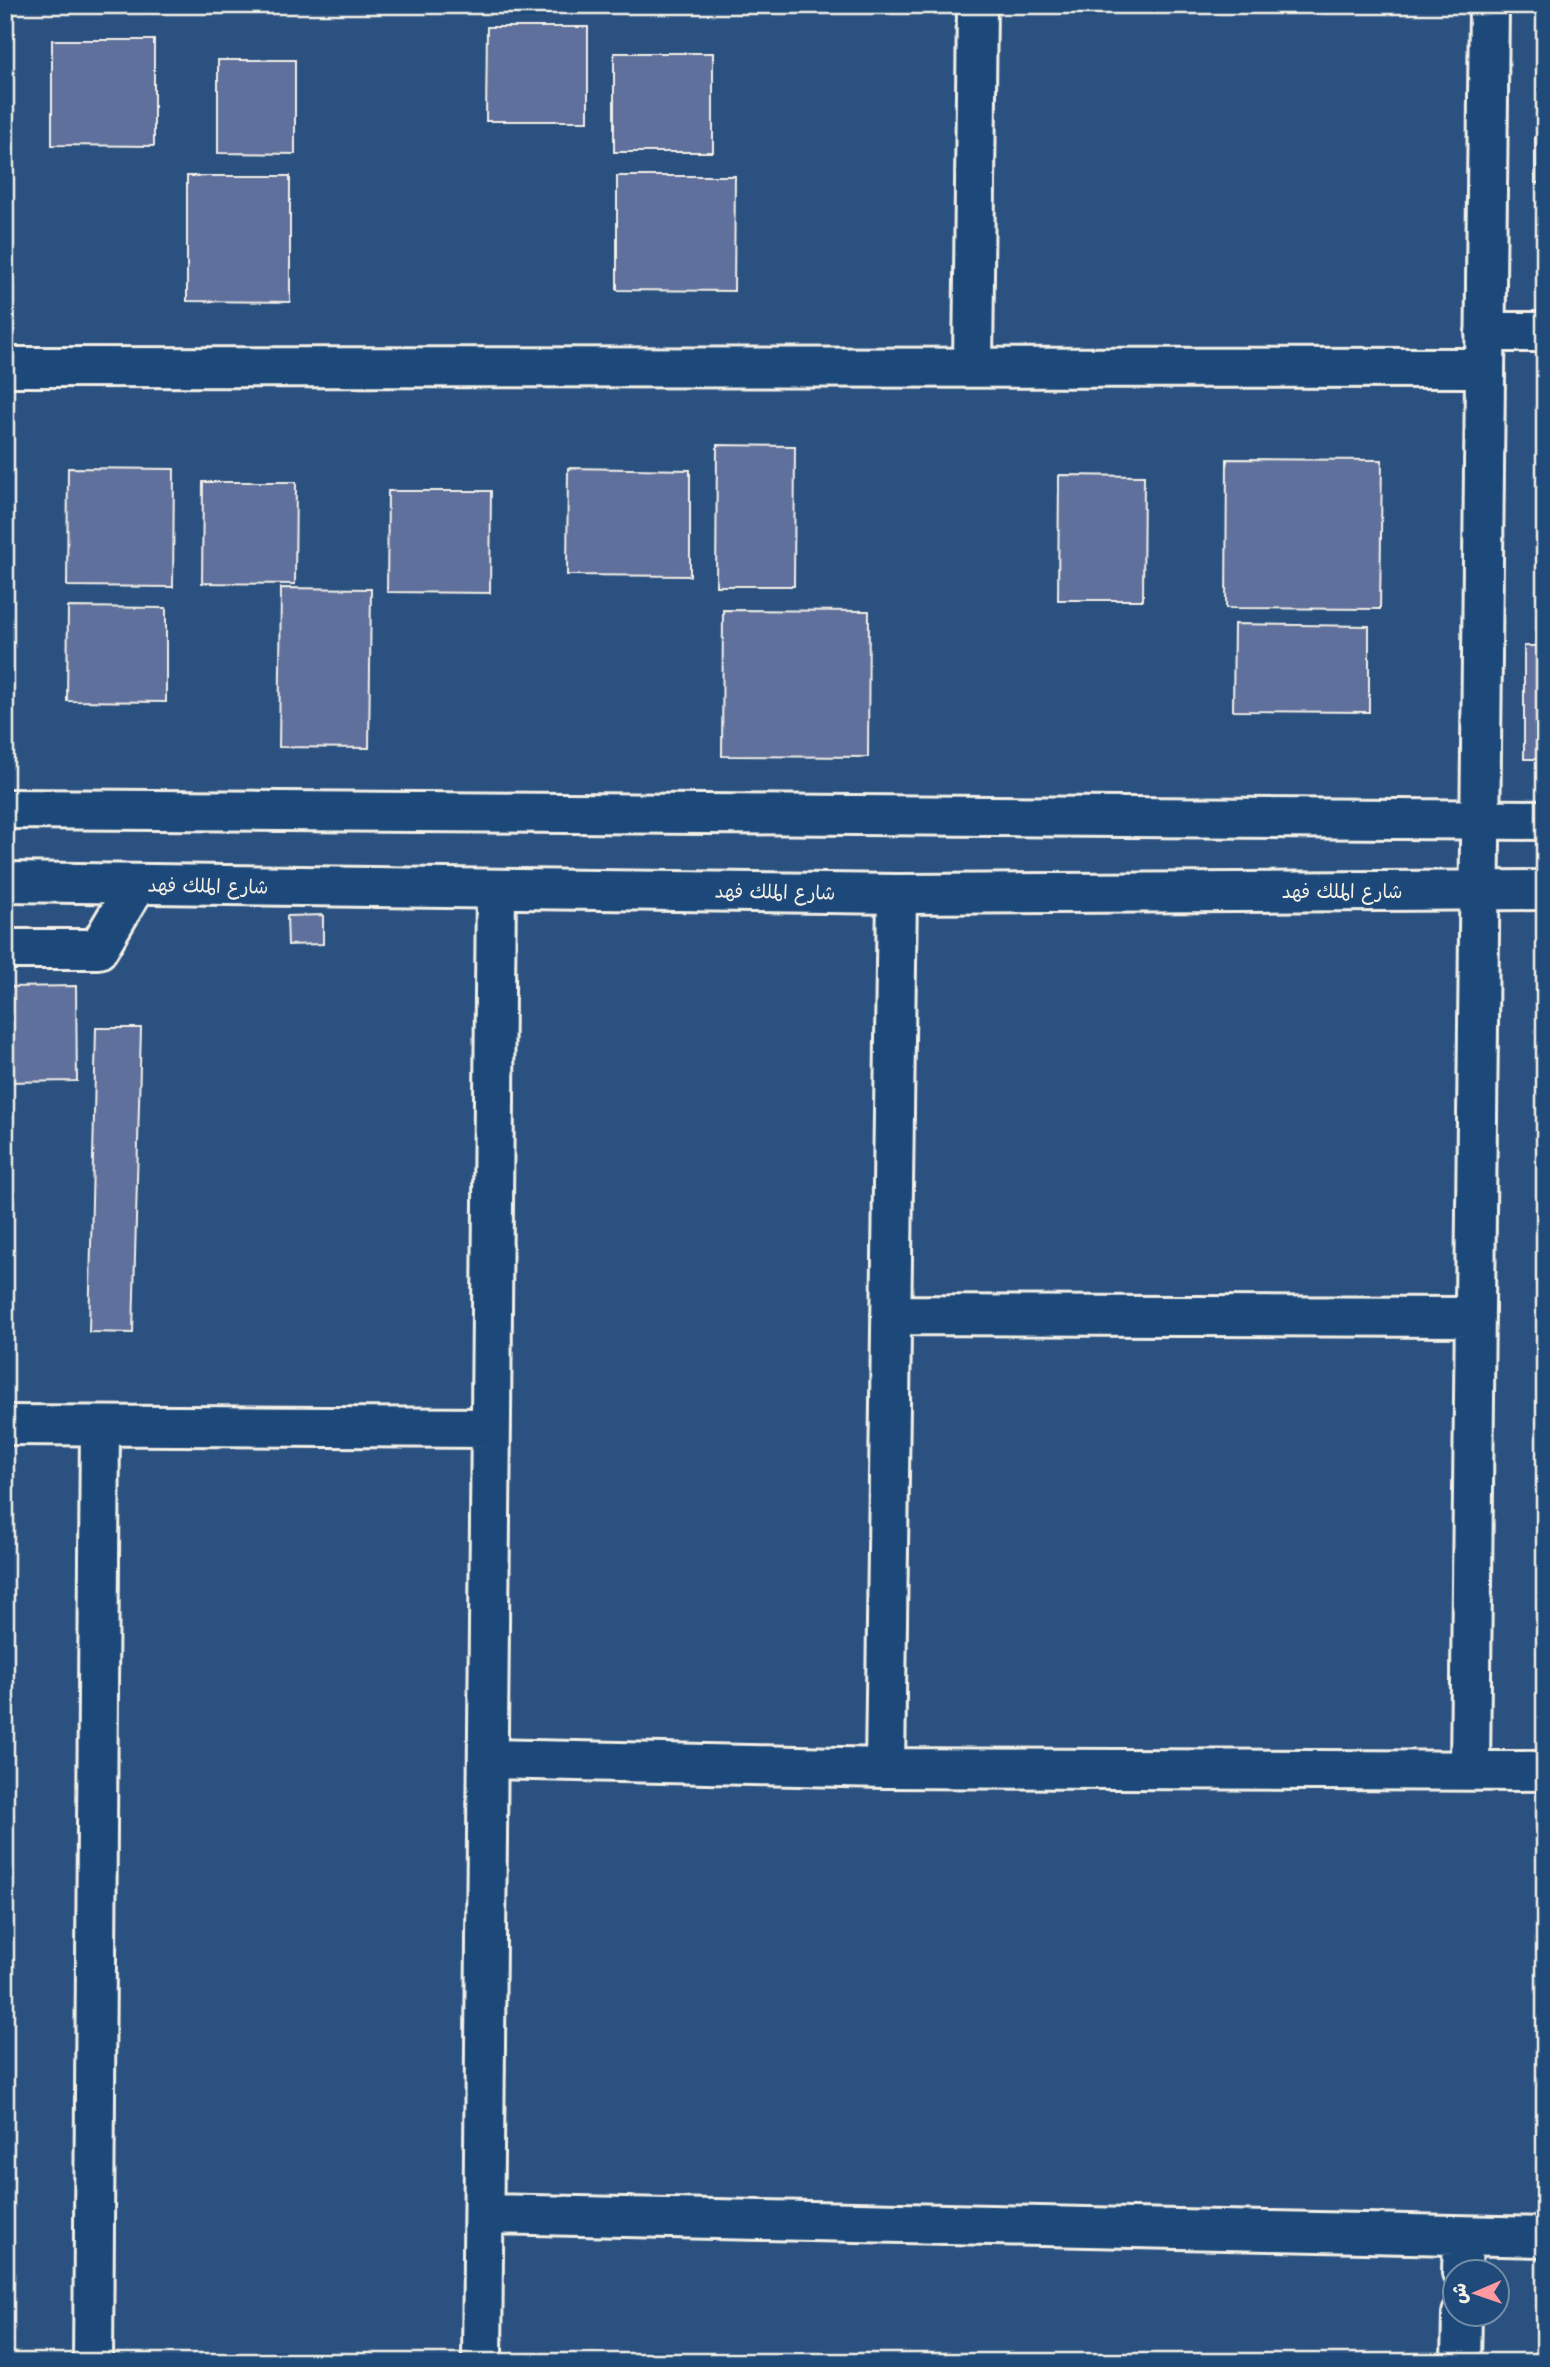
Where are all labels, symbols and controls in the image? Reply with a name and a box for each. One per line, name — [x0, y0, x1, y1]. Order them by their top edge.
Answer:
street label: شارع الملك فهد — [147, 872, 269, 901]
street label: شارع الملك فهد — [714, 878, 836, 907]
street label: شارع الملك فهد — [1282, 879, 1402, 905]
north arrow — [1442, 2258, 1512, 2328]
text: ش — [1447, 2283, 1472, 2304]

